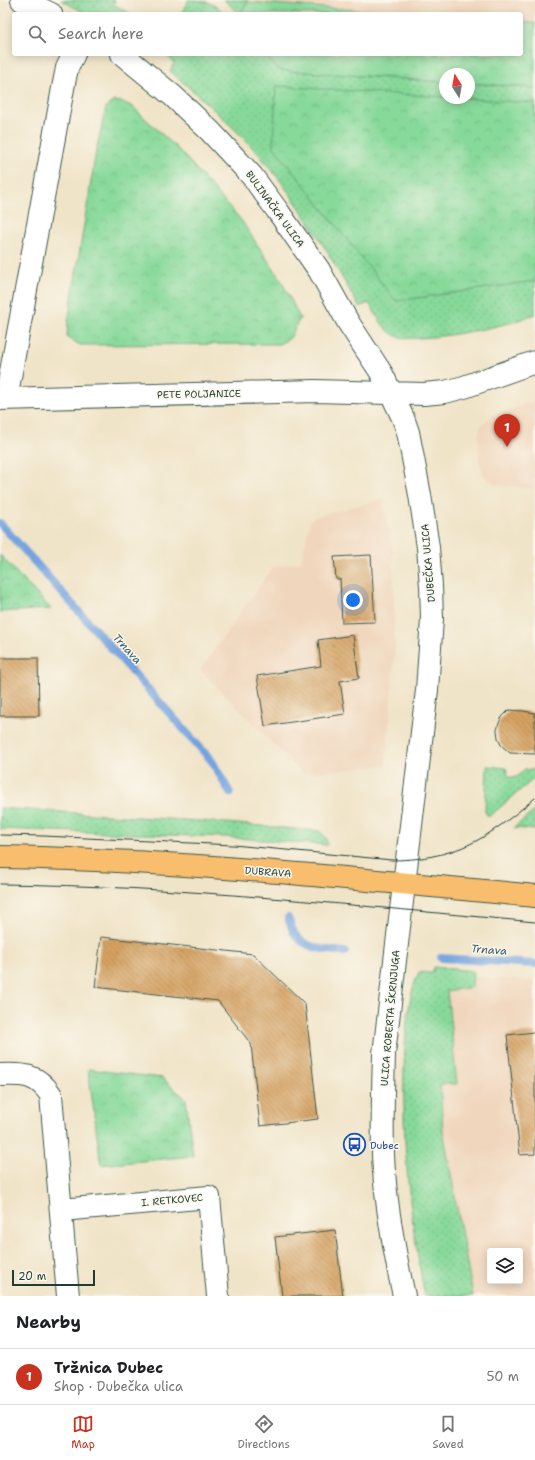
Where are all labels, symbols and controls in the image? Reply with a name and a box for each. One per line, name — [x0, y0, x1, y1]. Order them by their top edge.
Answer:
search box — [12, 12, 523, 56]
icon: search — [26, 23, 48, 45]
text: Search here — [58, 24, 144, 44]
north arrow — [439, 68, 475, 104]
street label: BULINAČKA ULICA — [243, 168, 307, 250]
street label: PETE POLJANICE — [157, 387, 241, 401]
pin: 1 — [494, 414, 520, 447]
street label: DUBEČKA ULICA — [418, 523, 438, 603]
your location — [343, 590, 363, 610]
water label: Trnava — [109, 631, 145, 668]
street label: DUBRAVA — [244, 864, 292, 880]
water label: Trnava — [470, 941, 508, 959]
street label: ULICA ROBERTA ŠKRNJUGA — [378, 949, 402, 1087]
bus stop icon: Dubec — [341, 1132, 367, 1158]
place label: Dubec — [370, 1139, 399, 1152]
street label: I. RETKOVEC — [141, 1191, 203, 1209]
map controls — [487, 1248, 523, 1284]
button: layers — [487, 1248, 523, 1284]
scale bar — [12, 1268, 95, 1287]
text: 20 m — [18, 1269, 46, 1284]
text: Nearby — [16, 1311, 81, 1333]
text: Tržnica Dubec — [54, 1358, 163, 1378]
text: 1 — [26, 1368, 32, 1385]
text: 50 m — [486, 1368, 519, 1385]
text: Shop · Dubečka ulica — [54, 1378, 183, 1395]
tab: Map — [71, 1413, 95, 1452]
tab: Directions — [237, 1413, 290, 1452]
tab: Saved — [432, 1413, 464, 1452]

